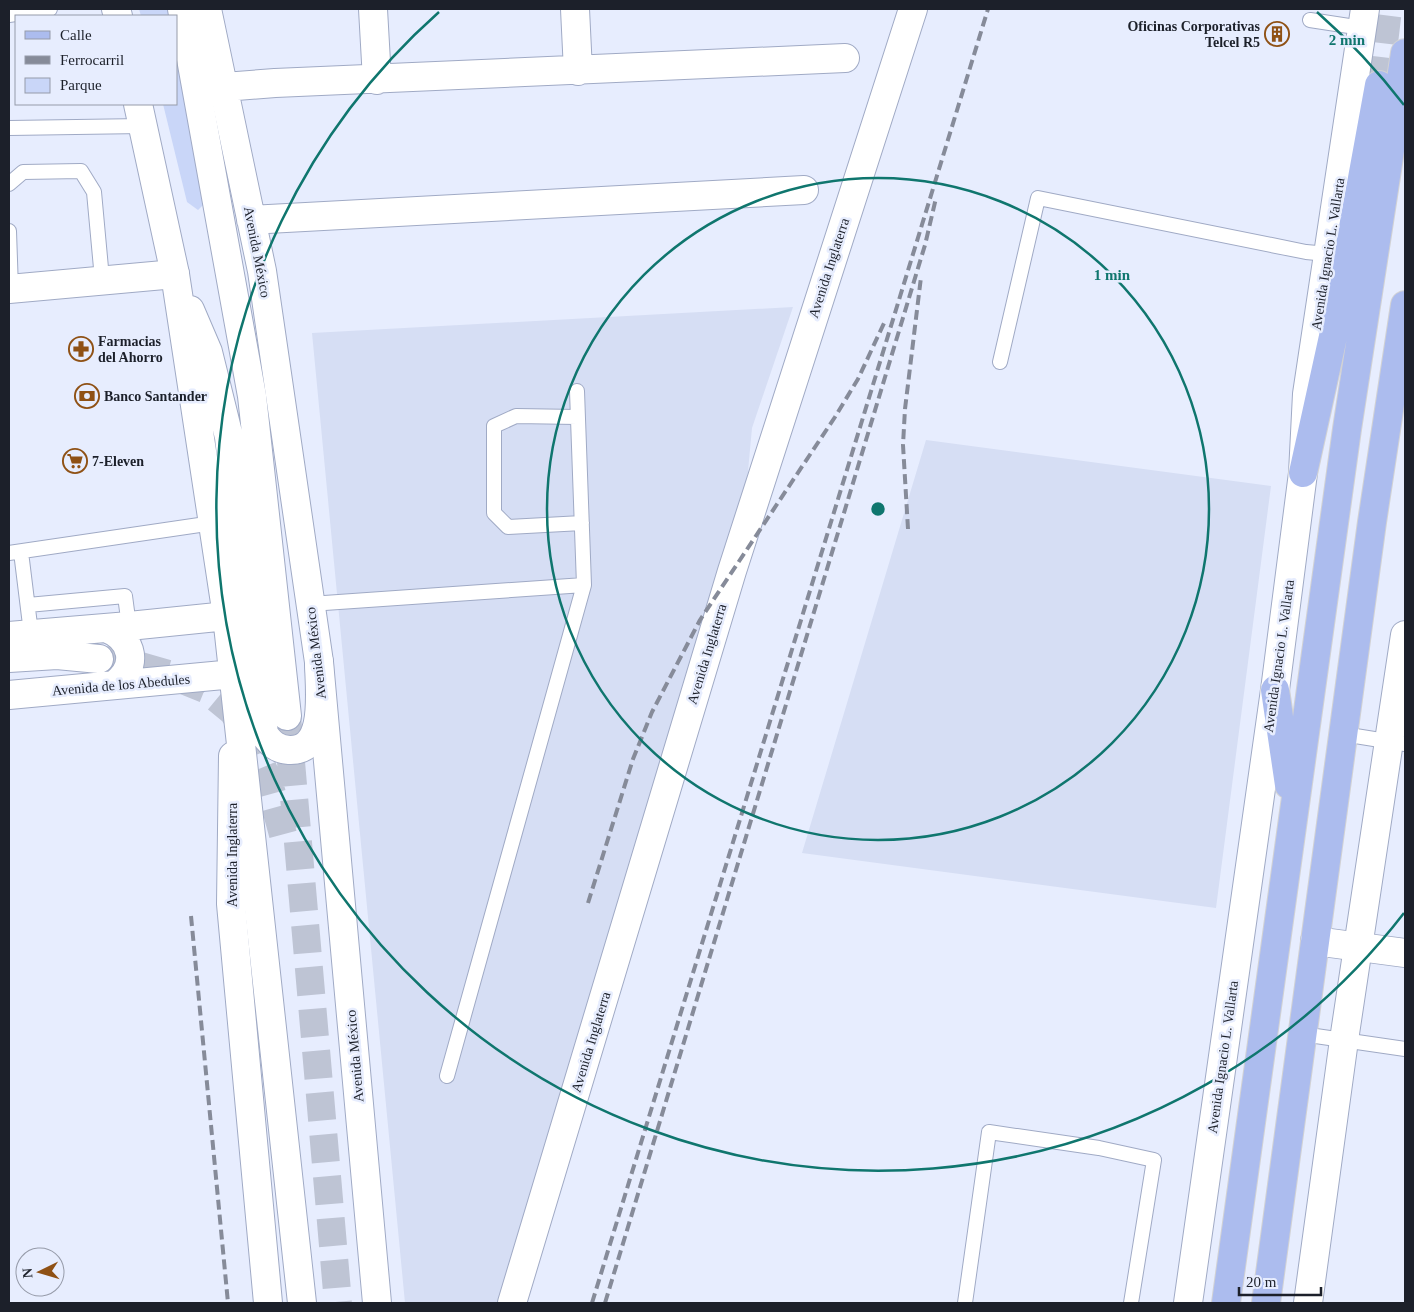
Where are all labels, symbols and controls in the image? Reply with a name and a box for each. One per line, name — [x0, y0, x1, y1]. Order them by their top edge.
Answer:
legend — [15, 15, 178, 105]
place label: Oficinas Corporativas Telcel R5 — [1127, 19, 1261, 50]
building icon: Oficinas Corporativas Telcel R5 — [1264, 21, 1290, 47]
text: Calle — [60, 27, 92, 43]
text: 2 min — [1329, 32, 1366, 48]
text: Ferrocarril — [60, 52, 124, 68]
text: Parque — [60, 77, 102, 93]
street label: Avenida Ignacio L. Vallarta — [1309, 176, 1348, 331]
street label: Avenida México — [241, 205, 273, 299]
street label: Avenida Inglaterra — [806, 215, 852, 320]
text: 1 min — [1094, 267, 1131, 283]
place label: Farmacias del Ahorro — [98, 334, 163, 365]
pharmacy icon: Farmacias del Ahorro — [68, 336, 94, 362]
bank icon: Banco Santander — [74, 383, 100, 409]
place label: Banco Santander — [104, 389, 207, 404]
supermarket icon: 7-Eleven — [62, 448, 88, 474]
place label: 7-Eleven — [92, 454, 144, 469]
centre of rings — [869, 500, 887, 518]
street label: Avenida Ignacio L. Vallarta — [1261, 578, 1297, 733]
street label: Avenida Inglaterra — [685, 601, 730, 706]
street label: Avenida México — [303, 606, 329, 700]
street label: Avenida de los Abedules — [51, 671, 191, 699]
street label: Avenida Inglaterra — [225, 802, 240, 907]
street label: Avenida Ignacio L. Vallarta — [1205, 979, 1241, 1134]
street label: Avenida Inglaterra — [569, 989, 614, 1094]
street label: Avenida México — [343, 1009, 367, 1103]
north arrow — [15, 1247, 65, 1297]
scale bar — [1239, 1264, 1322, 1296]
text: N — [20, 1267, 35, 1279]
text: 20 m — [1246, 1274, 1277, 1290]

